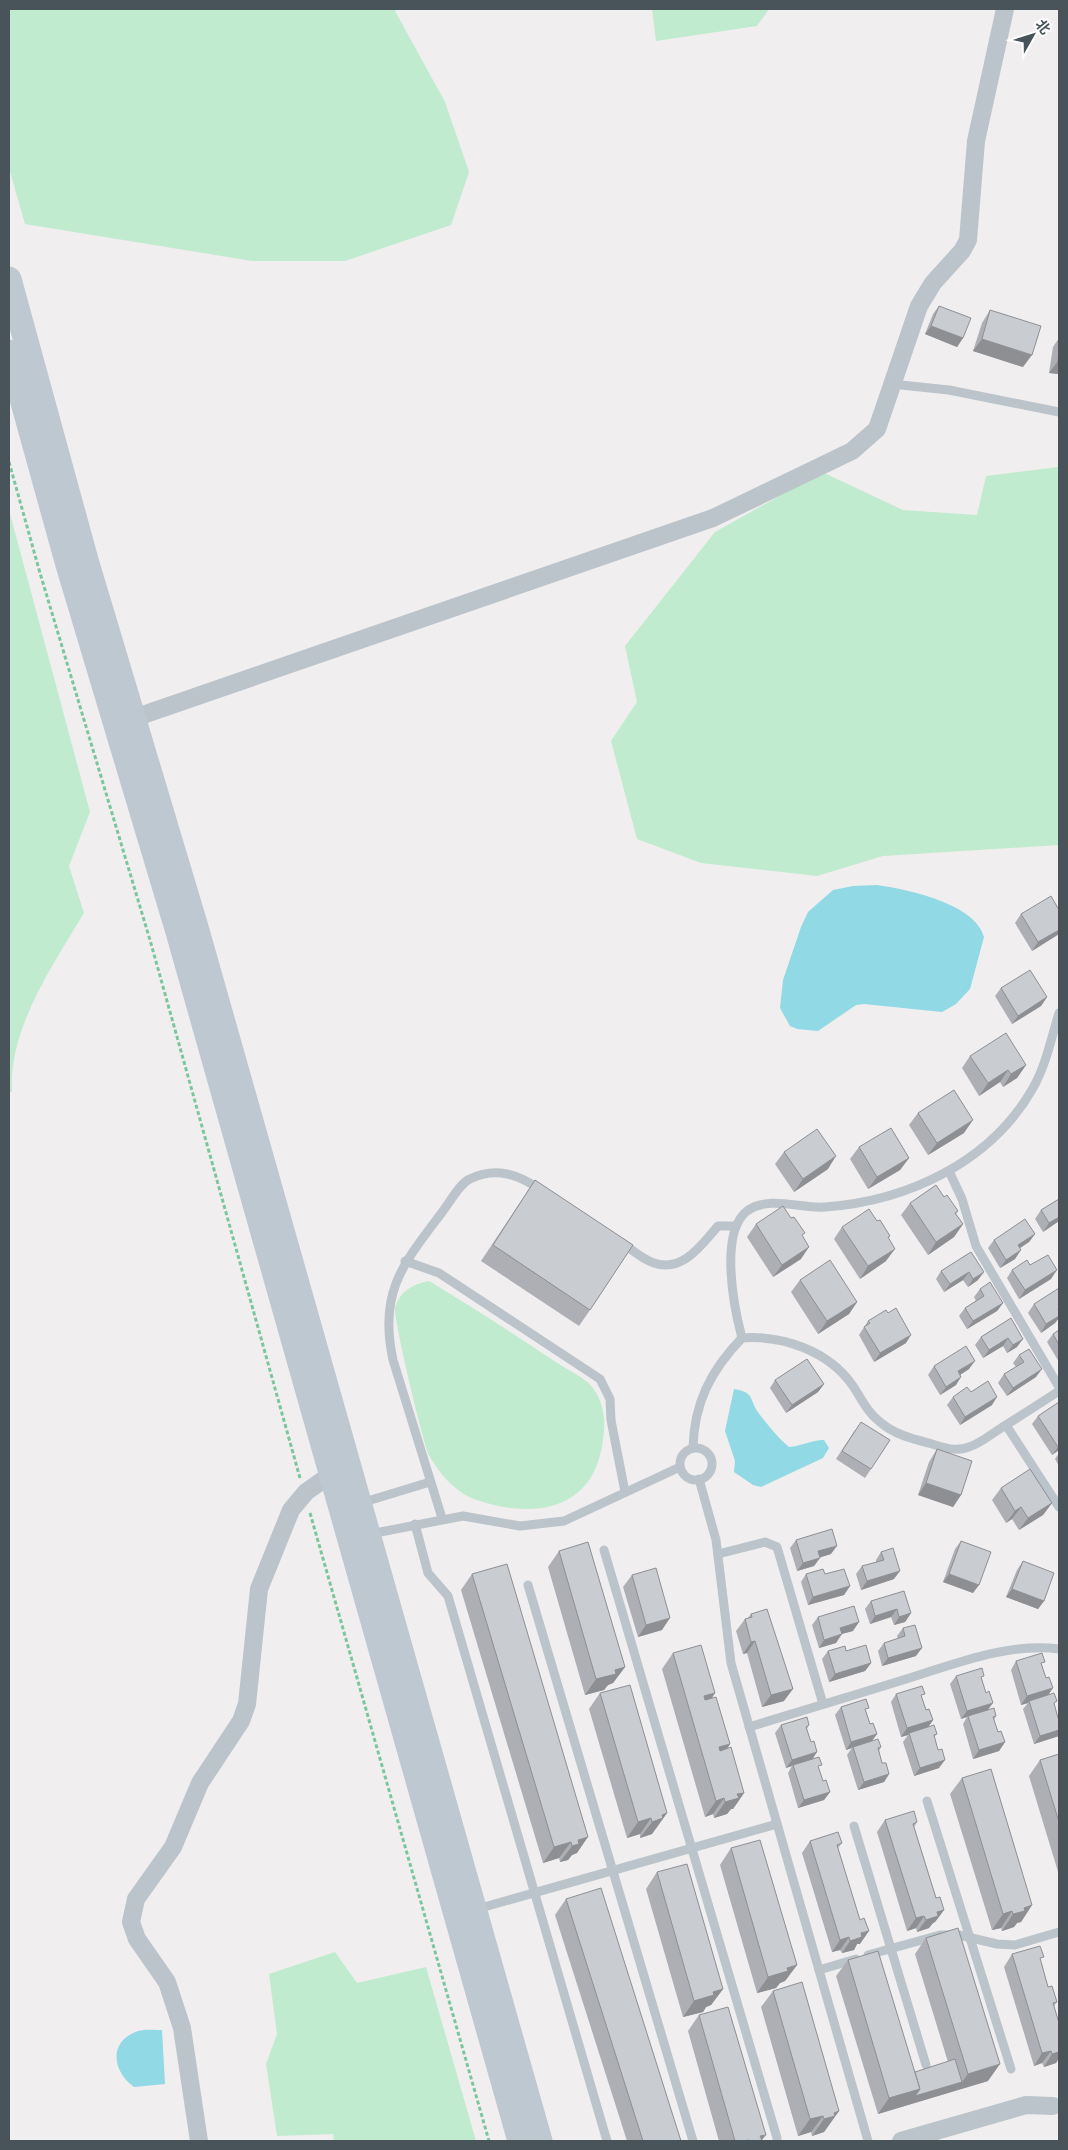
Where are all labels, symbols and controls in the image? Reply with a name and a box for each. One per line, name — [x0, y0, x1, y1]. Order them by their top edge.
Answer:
north arrow — [1008, 10, 1058, 60]
text: 北 — [1032, 16, 1055, 37]

